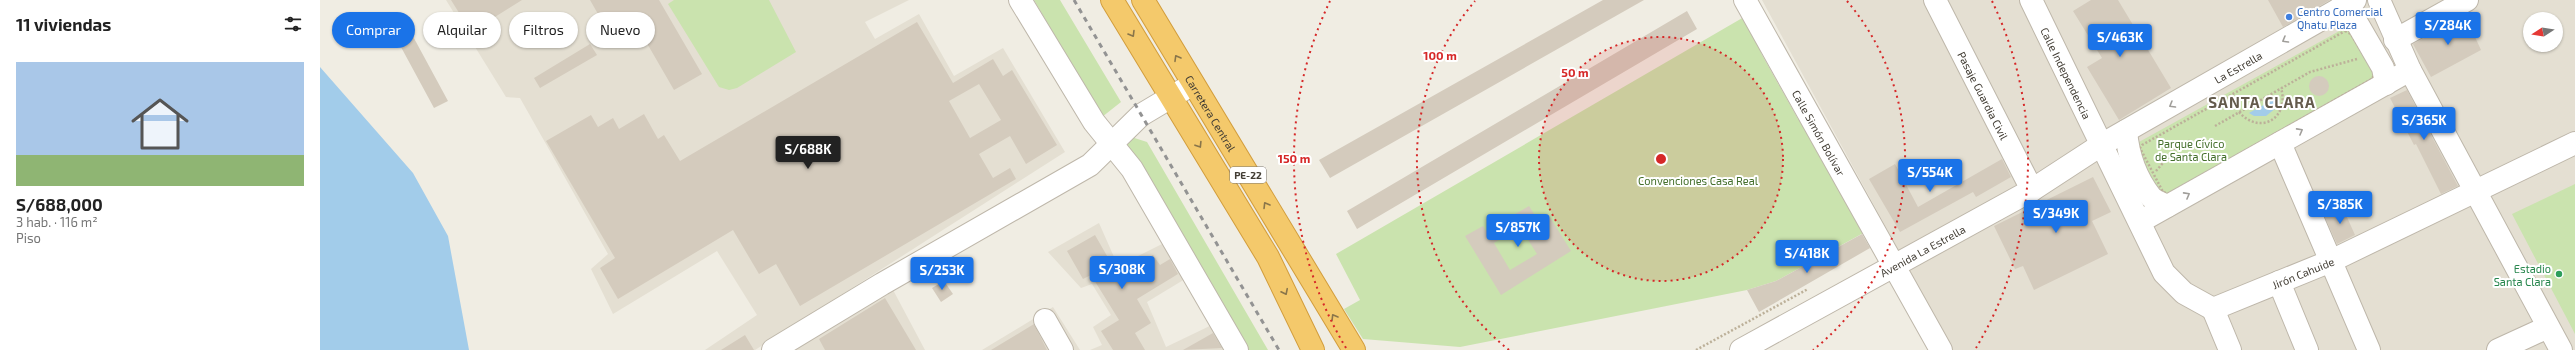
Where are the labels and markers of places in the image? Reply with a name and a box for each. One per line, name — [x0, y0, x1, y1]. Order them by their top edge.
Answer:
place label: Centro Comercial Qhatu Plaza — [2297, 5, 2383, 32]
marker: Centro Comercial Qhatu Plaza — [2284, 12, 2294, 22]
pin: S/284K — [2415, 12, 2481, 46]
pin: S/463K — [2087, 24, 2153, 58]
pin: S/365K — [2391, 107, 2457, 141]
pin: S/688K — [775, 136, 841, 170]
centre of rings — [1654, 152, 1668, 166]
pin: S/554K — [1897, 159, 1963, 193]
pin: S/385K — [2307, 191, 2373, 225]
pin: S/349K — [2023, 200, 2089, 234]
pin: S/857K — [1485, 214, 1551, 248]
pin: S/418K — [1774, 240, 1840, 274]
pin: S/308K — [1089, 256, 1155, 290]
pin: S/253K — [909, 257, 975, 291]
place label: Estadio Santa Clara — [2494, 262, 2551, 288]
marker: Estadio Santa Clara — [2554, 269, 2564, 279]

